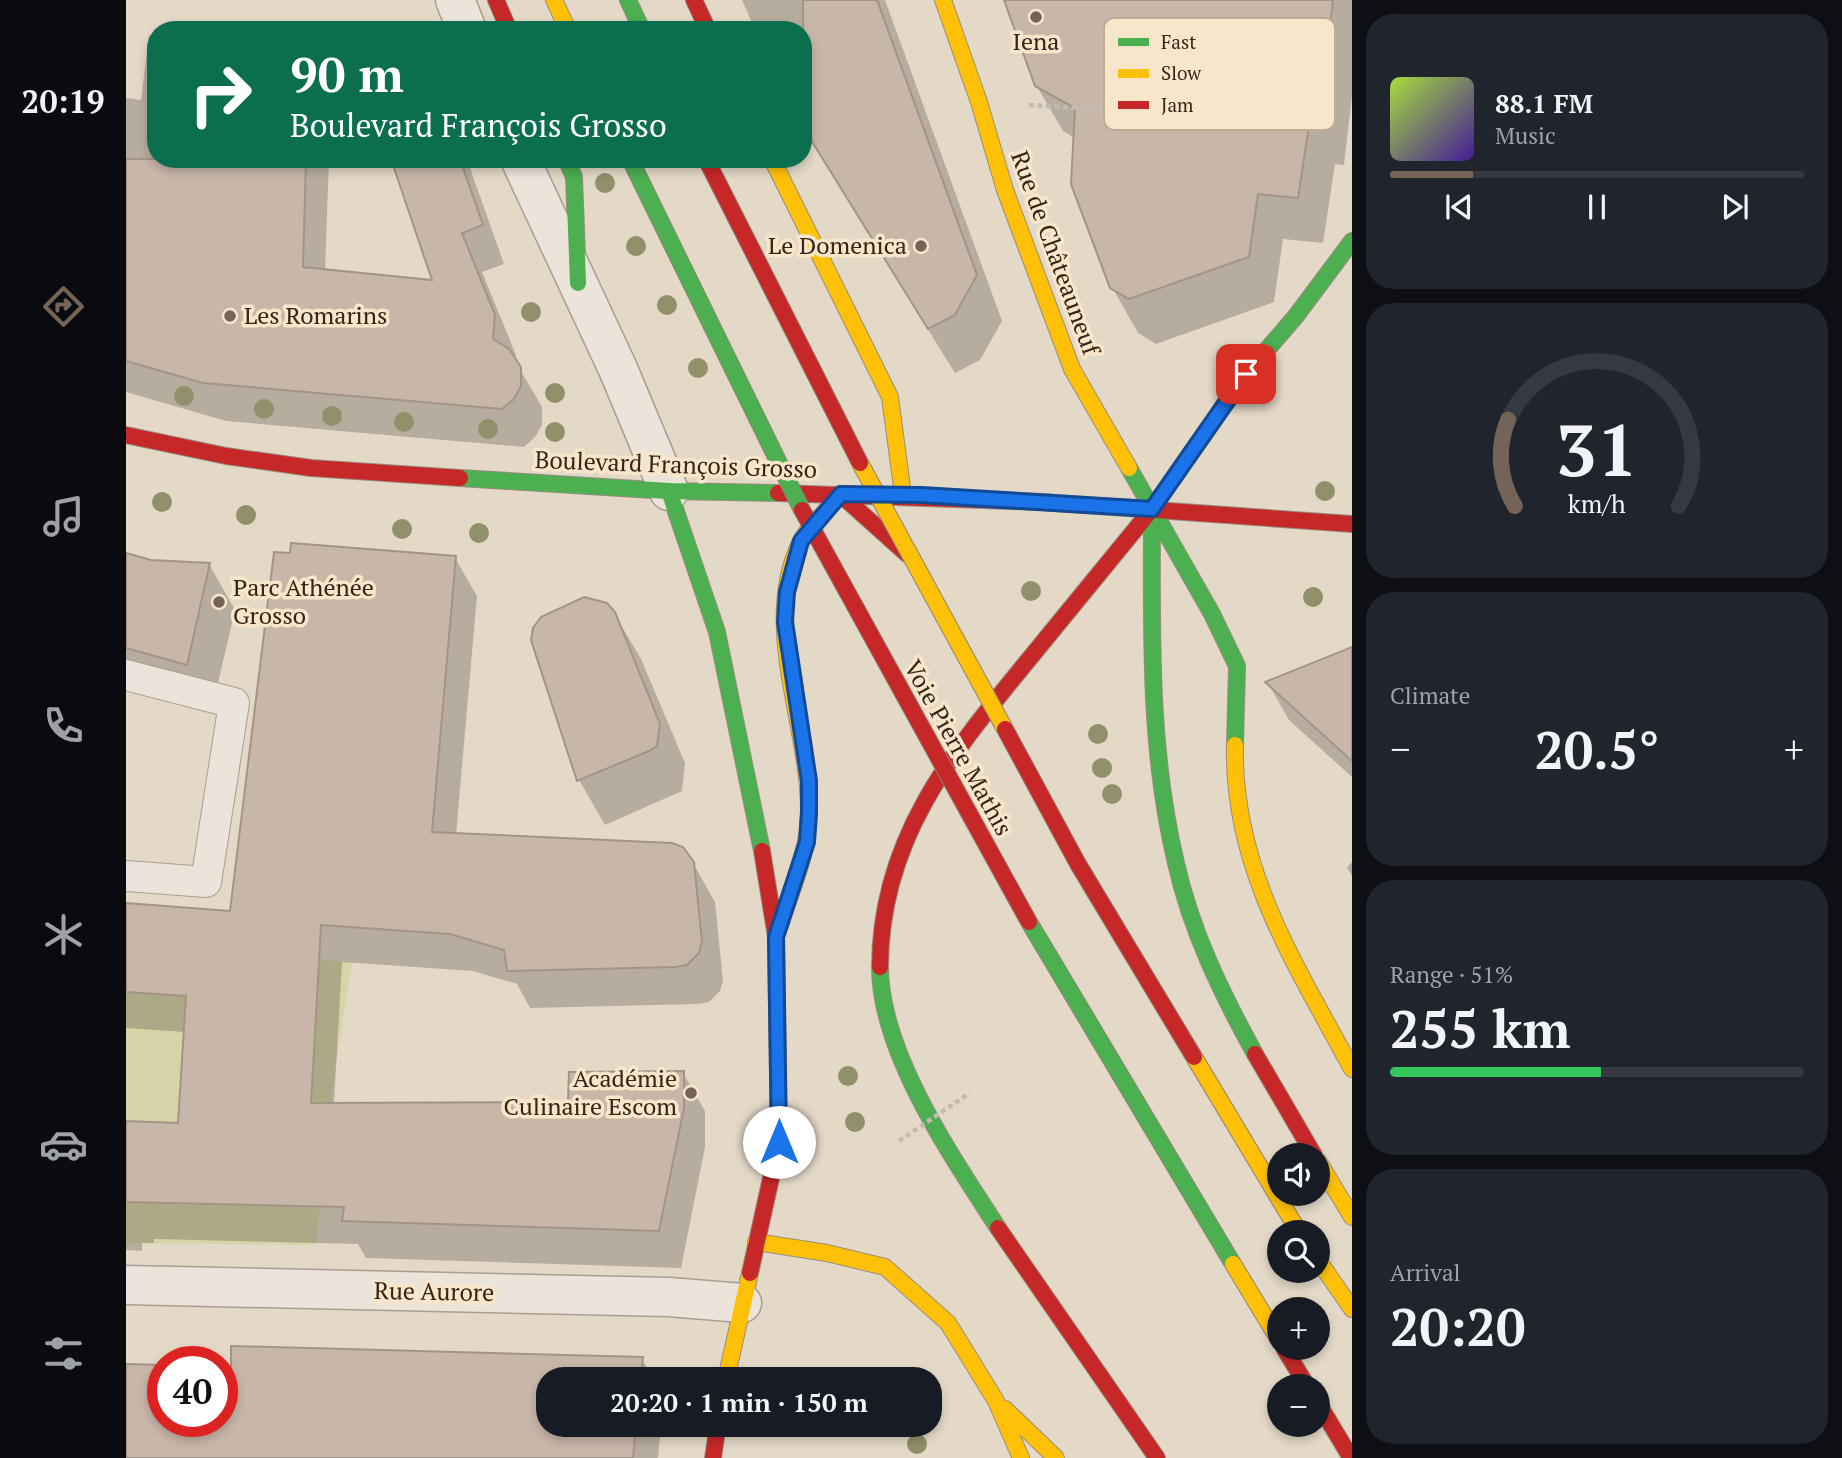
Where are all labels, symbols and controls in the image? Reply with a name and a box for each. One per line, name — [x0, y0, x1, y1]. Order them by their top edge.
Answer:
marker: Iena — [1028, 9, 1044, 25]
legend — [1104, 18, 1335, 130]
place label: Iena — [1013, 25, 1059, 57]
text: Fast — [1161, 29, 1196, 54]
text: 90 m — [290, 41, 404, 106]
icon: right — [175, 49, 266, 140]
text: Slow — [1161, 60, 1202, 85]
text: 20:19 — [21, 80, 105, 122]
text: 88.1 FM — [1495, 86, 1593, 120]
text: Jam — [1161, 92, 1194, 117]
text: Boulevard François Grosso — [290, 104, 667, 146]
text: Music — [1495, 120, 1556, 151]
street label: Rue de Châteauneuf — [1004, 146, 1108, 361]
icon: previous — [1440, 188, 1478, 226]
icon: pause — [1578, 188, 1616, 226]
icon: next — [1716, 188, 1754, 226]
place label: Le Domenica — [768, 229, 907, 261]
marker: Le Domenica — [913, 238, 929, 254]
icon: directions — [39, 282, 88, 331]
place label: Les Romarins — [244, 299, 388, 331]
marker: Les Romarins — [222, 308, 238, 324]
pin — [1216, 344, 1276, 404]
icon: arrive — [1227, 355, 1265, 393]
text: 31 — [1556, 401, 1638, 498]
street label: Boulevard François Grosso — [534, 443, 818, 485]
text: km/h — [1568, 487, 1626, 520]
icon: music — [39, 492, 88, 541]
place label: Parc Athénée Grosso — [233, 571, 374, 631]
marker: Parc Athénée Grosso — [211, 594, 227, 610]
street label: Voie Pierre Mathis — [897, 654, 1020, 841]
text: Climate — [1390, 680, 1470, 711]
icon: phone — [39, 701, 88, 750]
text: 20.5° — [1534, 715, 1660, 784]
text: − — [1390, 724, 1410, 774]
text: + — [1784, 724, 1804, 774]
icon: climate — [39, 910, 88, 959]
text: Range · 51% — [1390, 959, 1513, 990]
text: 255 km — [1390, 994, 1571, 1063]
place label: Académie Culinaire Escom — [504, 1062, 677, 1122]
marker: Académie Culinaire Escom — [683, 1085, 699, 1101]
position arrow — [742, 1105, 816, 1179]
icon: car — [39, 1120, 88, 1169]
map controls — [1267, 1143, 1330, 1437]
button: sound — [1267, 1143, 1330, 1206]
button: search — [1267, 1220, 1330, 1283]
text: Arrival — [1390, 1257, 1461, 1288]
street label: Rue Aurore — [374, 1274, 495, 1308]
text: 20:20 — [1390, 1292, 1525, 1361]
button: + — [1267, 1297, 1330, 1360]
icon: filters — [39, 1329, 88, 1378]
speed limit sign: 40 — [147, 1346, 238, 1437]
button: − — [1267, 1374, 1330, 1437]
text: 20:20 · 1 min · 150 m — [610, 1385, 868, 1419]

